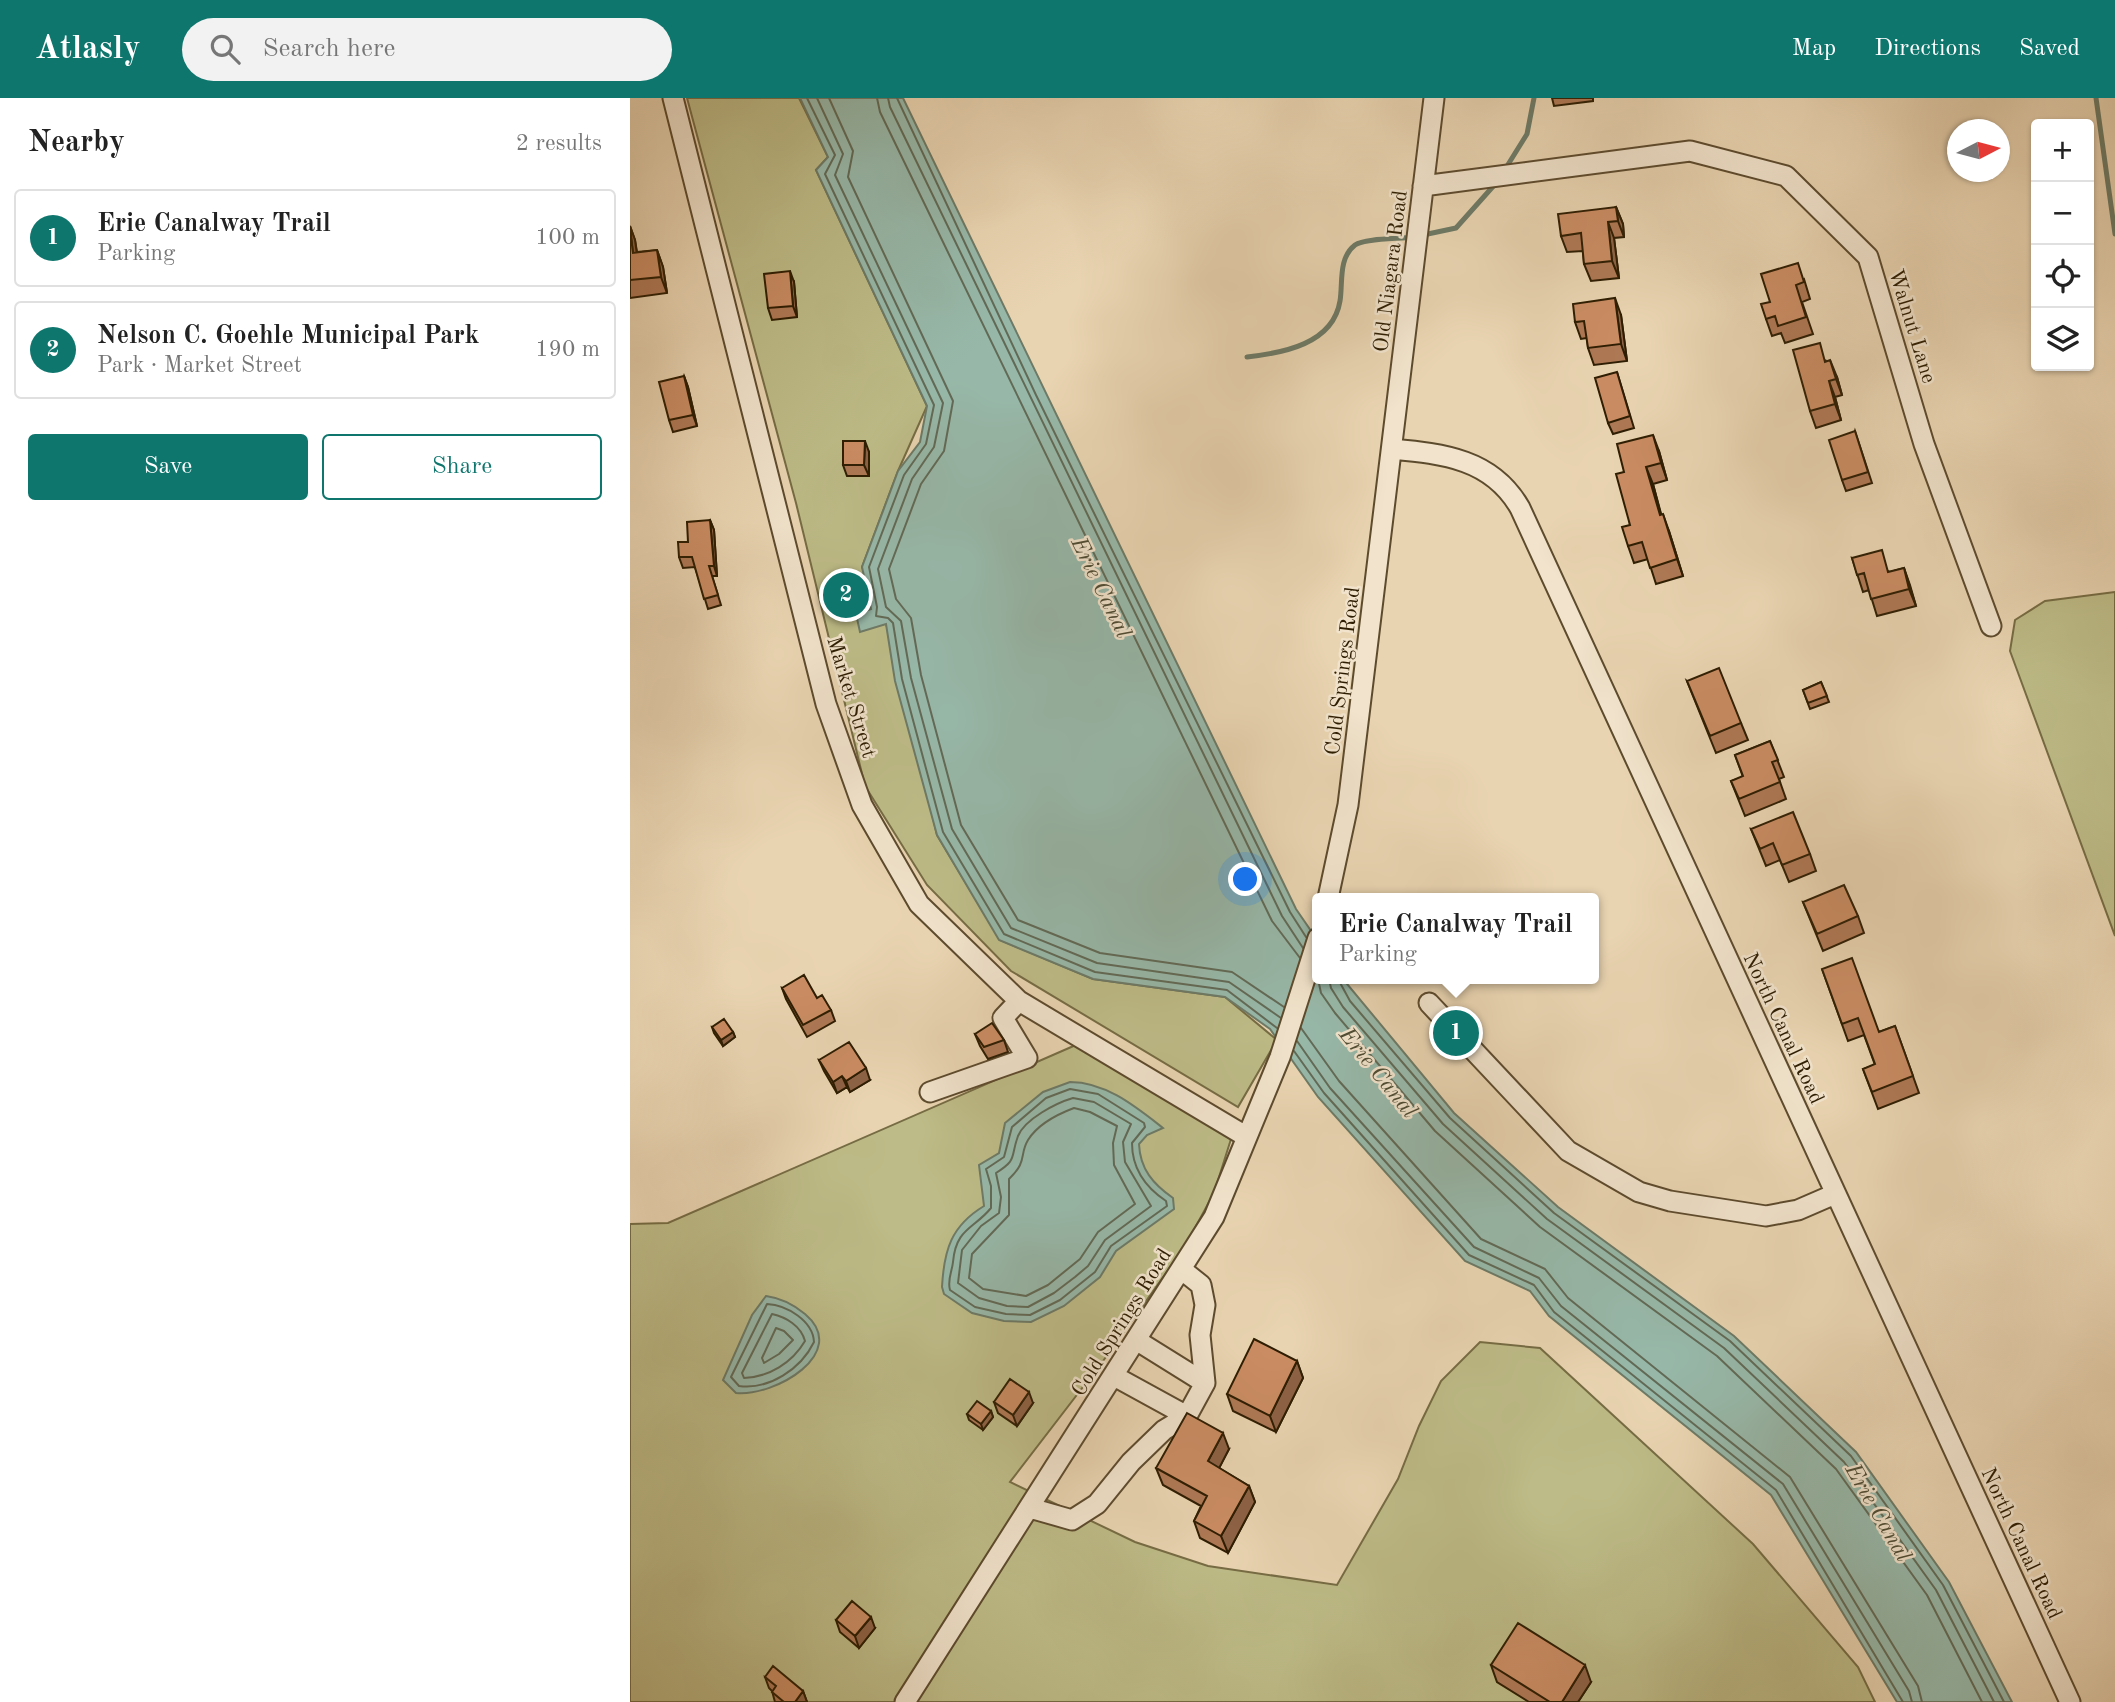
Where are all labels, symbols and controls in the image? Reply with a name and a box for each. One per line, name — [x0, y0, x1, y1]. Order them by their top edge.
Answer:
search box — [182, 18, 672, 81]
icon: search — [206, 30, 244, 68]
text: Atlasly — [35, 33, 140, 66]
text: Search here — [262, 36, 396, 62]
text: Map — [1792, 37, 1836, 61]
text: Directions — [1874, 37, 1981, 61]
text: Saved — [2019, 37, 2080, 61]
north arrow — [1947, 119, 2010, 182]
map controls — [2031, 119, 2094, 371]
button: + — [2031, 119, 2094, 182]
text: Nearby — [28, 128, 125, 158]
text: 2 results — [516, 132, 602, 155]
button: − — [2031, 182, 2094, 245]
street label: Old Niagara Road — [1371, 189, 1412, 353]
text: Erie Canalway Trail — [97, 211, 331, 237]
text: 1 — [46, 226, 60, 249]
text: 100 m — [535, 226, 600, 249]
text: Parking — [97, 242, 175, 265]
button: locate — [2031, 245, 2094, 308]
street label: Walnut Lane — [1884, 267, 1939, 386]
button: layers — [2031, 308, 2094, 371]
text: Nelson C. Goehle Municipal Park — [97, 323, 479, 349]
text: 2 — [46, 338, 60, 361]
text: 190 m — [535, 338, 600, 361]
text: Park · Market Street — [97, 354, 302, 377]
button: Save — [28, 434, 308, 500]
button: Share — [322, 434, 602, 500]
water label: Erie Canal — [1066, 533, 1135, 642]
pin: 2 — [823, 569, 869, 621]
street label: Cold Springs Road — [1323, 586, 1364, 757]
street label: Market Street — [822, 634, 879, 761]
your location — [1228, 862, 1262, 896]
popup — [1312, 893, 1599, 984]
text: Erie Canalway Trail — [1339, 912, 1572, 938]
text: Parking — [1339, 943, 1417, 966]
street label: North Canal Road — [1738, 950, 1827, 1108]
pin: 1 — [1433, 1007, 1479, 1059]
water label: Erie Canal — [1334, 1022, 1421, 1123]
street label: Cold Springs Road — [1068, 1245, 1176, 1400]
water label: Erie Canal — [1840, 1459, 1915, 1566]
street label: North Canal Road — [1976, 1465, 2065, 1623]

